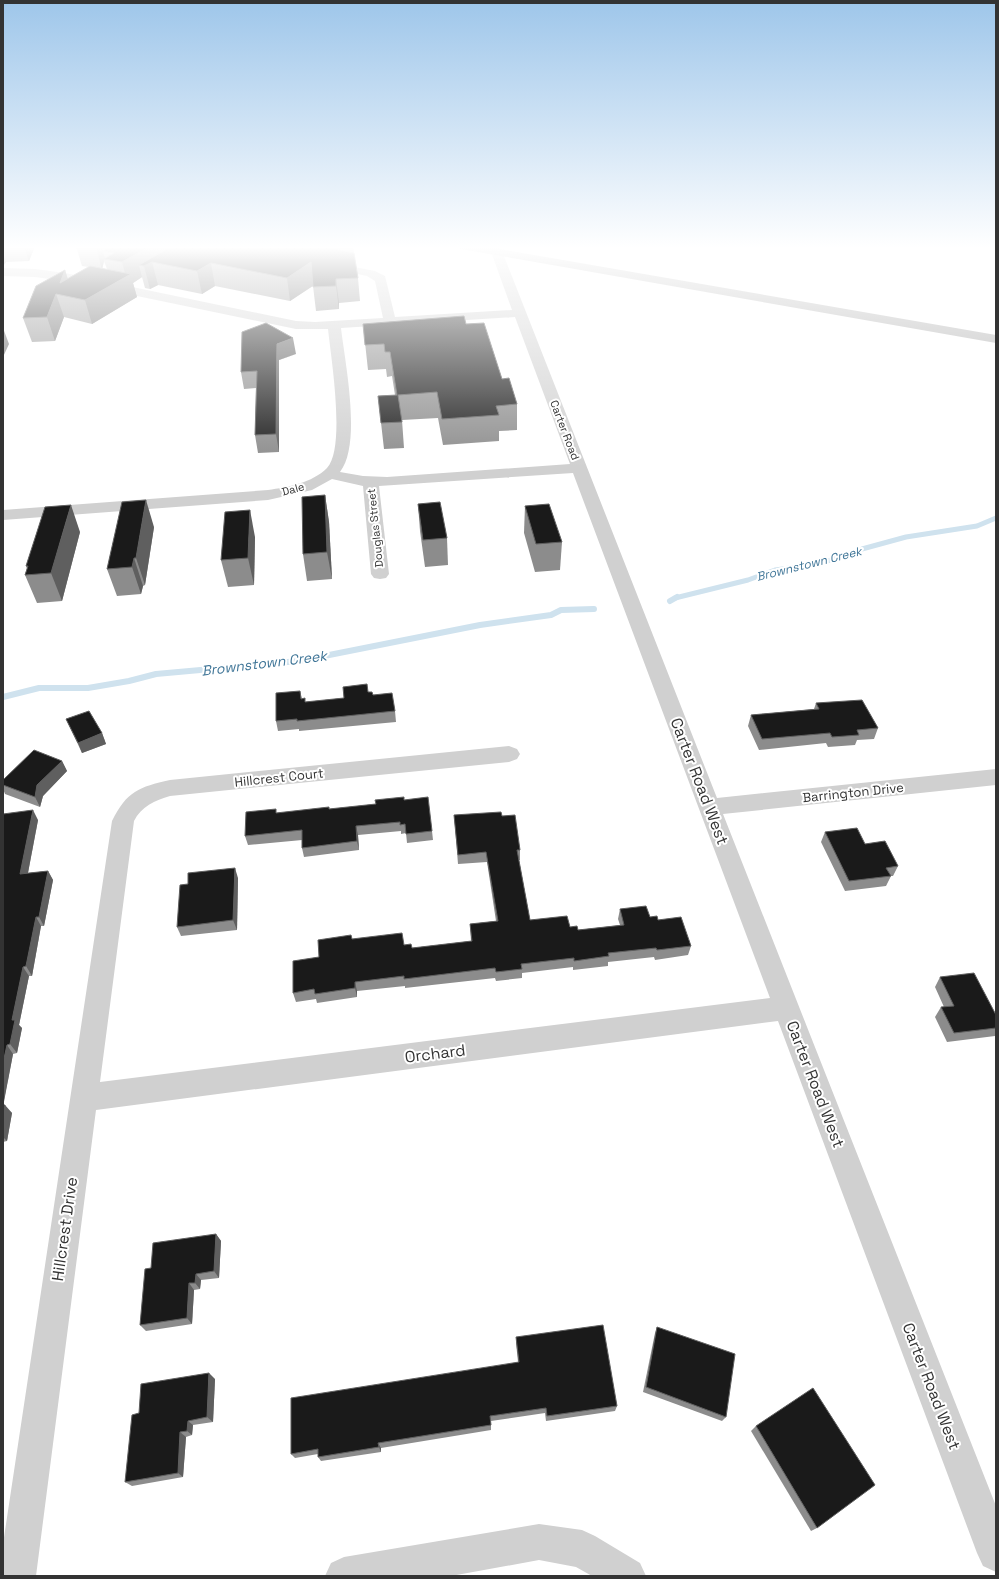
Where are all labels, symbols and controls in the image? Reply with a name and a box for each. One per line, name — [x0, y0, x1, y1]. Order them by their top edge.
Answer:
street label: Carter Road — [547, 398, 583, 462]
street label: Dale — [280, 479, 306, 499]
street label: Douglas Street — [364, 488, 386, 568]
water label: Brownstown Creek — [755, 543, 865, 585]
water label: Brownstown Creek — [200, 646, 329, 680]
street label: Carter Road West — [666, 715, 733, 848]
street label: Hillcrest Court — [234, 764, 324, 791]
street label: Barrington Drive — [802, 779, 904, 806]
street label: Carter Road West — [782, 1018, 849, 1151]
street label: Orchard — [403, 1039, 467, 1068]
street label: Hillcrest Drive — [47, 1176, 82, 1283]
street label: Carter Road West — [898, 1320, 965, 1453]

